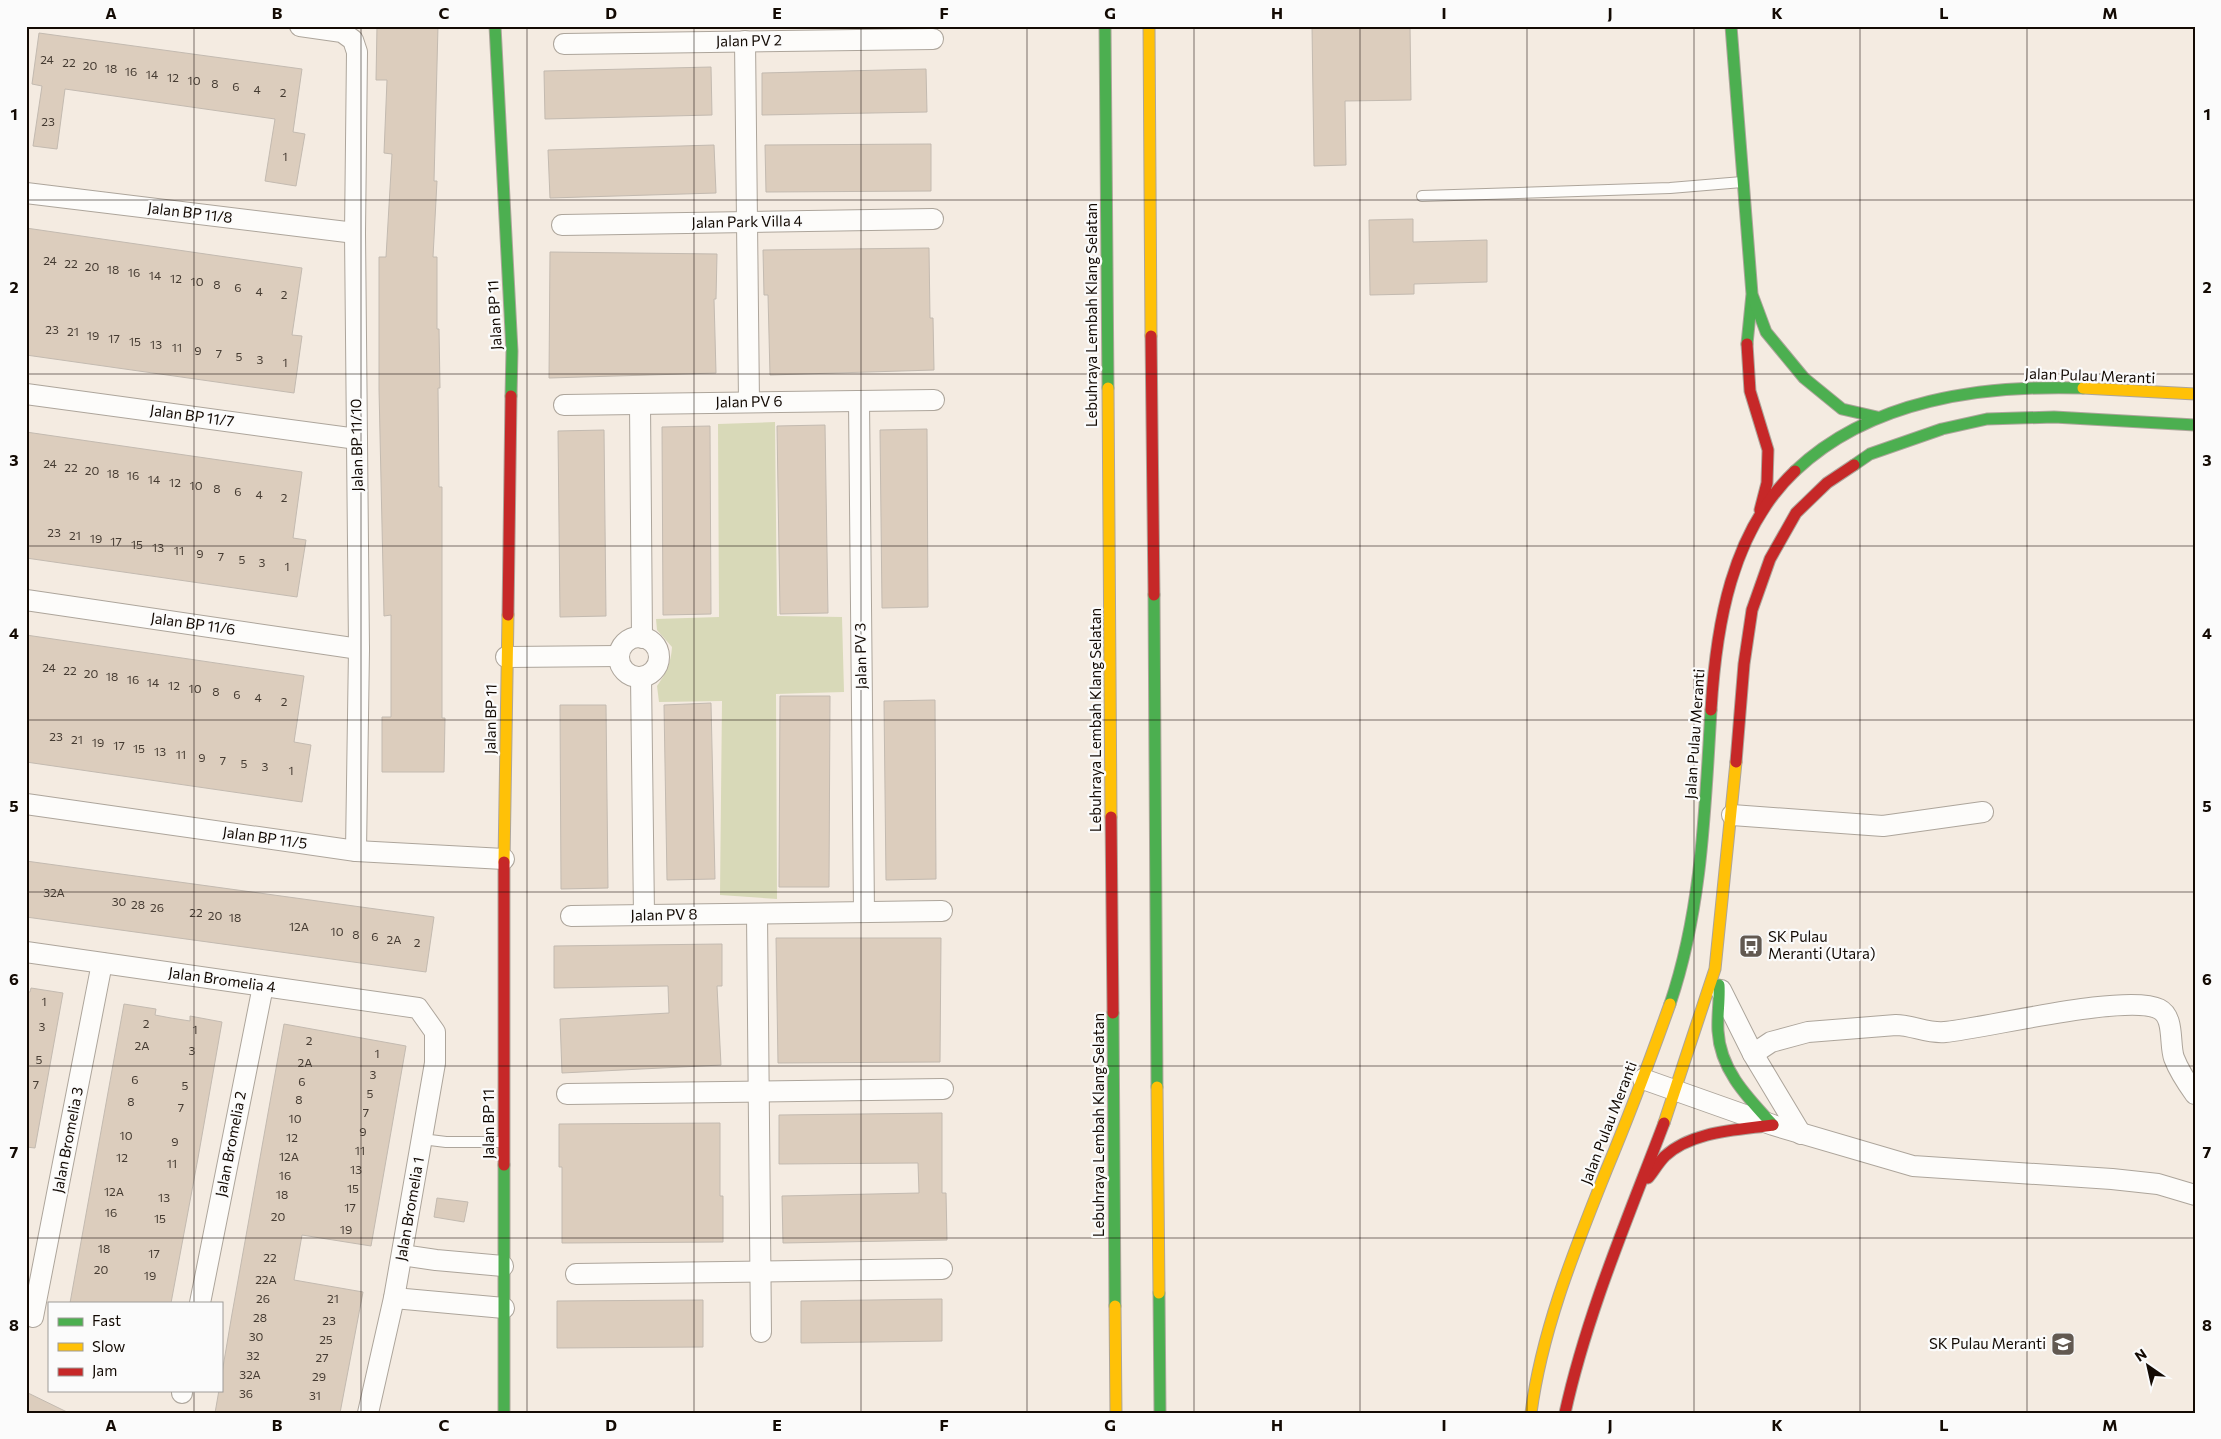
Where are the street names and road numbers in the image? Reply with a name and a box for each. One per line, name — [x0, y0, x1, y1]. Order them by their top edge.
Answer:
street label: Jalan PV 2 — [716, 30, 782, 50]
street label: Jalan BP 11/8 — [147, 198, 234, 226]
street label: Lebuhraya Lembah Klang Selatan — [1082, 203, 1100, 427]
street label: Jalan Park Villa 4 — [691, 211, 803, 231]
street label: Jalan BP 11 — [483, 280, 505, 351]
street label: Jalan Pulau Meranti — [2024, 364, 2156, 386]
street label: Jalan PV 6 — [715, 391, 783, 411]
street label: Jalan BP 11/10 — [346, 398, 366, 492]
street label: Jalan BP 11/7 — [149, 400, 235, 430]
street label: Jalan BP 11/6 — [150, 608, 237, 638]
street label: Lebuhraya Lembah Klang Selatan — [1086, 608, 1104, 832]
street label: Jalan PV 3 — [850, 623, 870, 689]
street label: Jalan Pulau Meranti — [1680, 668, 1708, 800]
street label: Jalan BP 11 — [480, 684, 500, 754]
street label: Jalan BP 11/5 — [222, 822, 309, 852]
street label: Jalan PV 8 — [630, 904, 698, 924]
street label: Jalan Bromelia 4 — [167, 963, 277, 995]
street label: Lebuhraya Lembah Klang Selatan — [1089, 1013, 1107, 1237]
street label: Jalan Pulau Meranti — [1576, 1058, 1640, 1187]
street label: Jalan Bromelia 3 — [48, 1085, 86, 1194]
street label: Jalan Bromelia 2 — [211, 1089, 249, 1198]
street label: Jalan BP 11 — [479, 1089, 497, 1159]
street label: Jalan Bromelia 1 — [391, 1155, 427, 1262]

